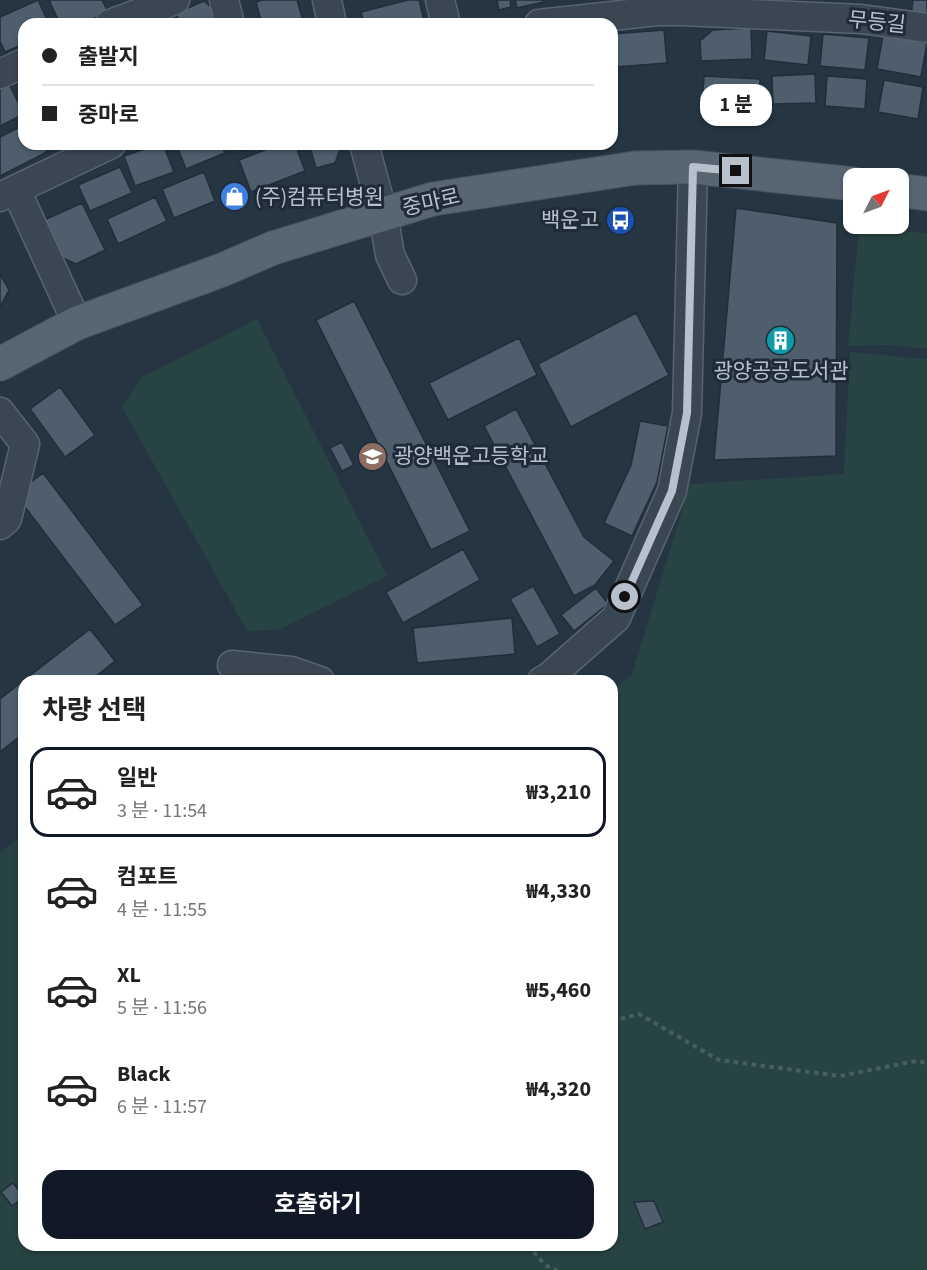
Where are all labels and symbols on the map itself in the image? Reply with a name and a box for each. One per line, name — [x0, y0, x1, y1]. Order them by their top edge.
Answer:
street label: 무등길 — [847, 4, 907, 40]
callout: 1 분 — [700, 84, 772, 126]
route end — [722, 157, 749, 184]
north arrow — [843, 168, 909, 234]
shop icon: (주)컴퓨터병원 — [218, 181, 250, 213]
street label: 중마로 — [399, 181, 463, 223]
place label: (주)컴퓨터병원 — [255, 182, 384, 212]
bus stop icon: 백운고 — [604, 204, 636, 236]
place label: 백운고 — [541, 205, 599, 235]
building icon: 광양공공도서관 — [765, 324, 797, 356]
place label: 광양공공도서관 — [713, 356, 849, 386]
school or university icon: 광양백운고등학교 — [357, 440, 389, 472]
place label: 광양백운고등학교 — [394, 441, 549, 471]
route start — [611, 583, 638, 610]

